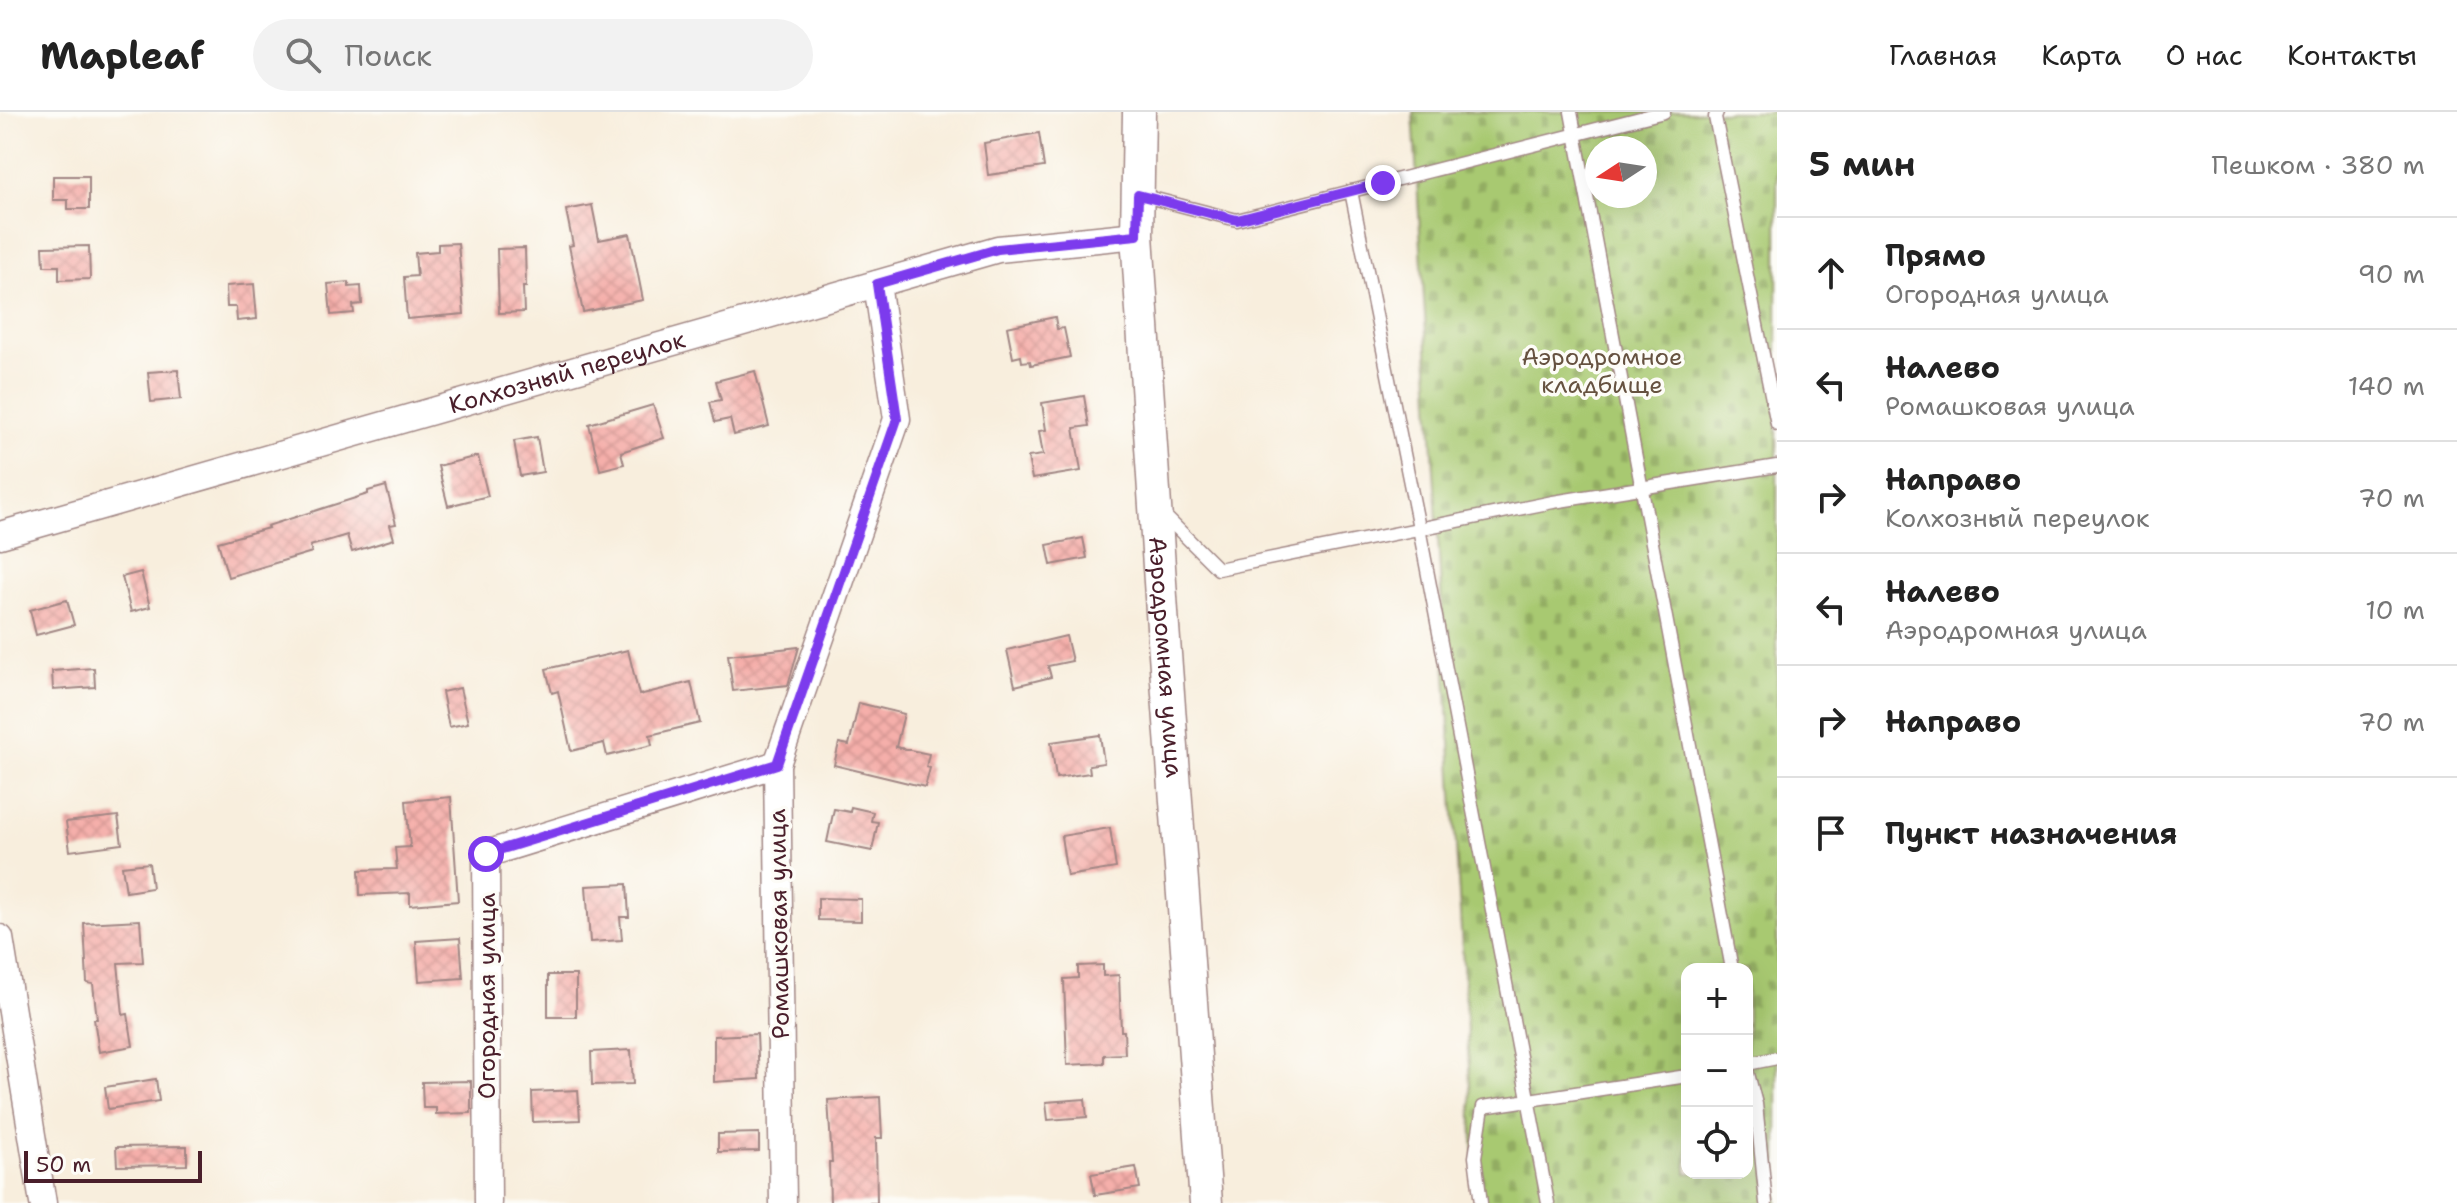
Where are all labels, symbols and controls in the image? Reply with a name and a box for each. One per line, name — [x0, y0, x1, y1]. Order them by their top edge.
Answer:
search box — [253, 19, 813, 91]
text: Mapleaf — [40, 30, 205, 81]
icon: search — [281, 33, 325, 77]
text: Поиск — [345, 35, 432, 76]
text: Главная — [1889, 36, 1997, 74]
text: Карта — [2041, 36, 2121, 74]
text: О нас — [2165, 36, 2243, 74]
text: Контакты — [2287, 36, 2417, 74]
north arrow — [1585, 136, 1657, 208]
text: 5 мин — [1809, 141, 1916, 187]
text: Пешком · 380 m — [2212, 147, 2425, 182]
route end — [1365, 165, 1401, 201]
text: Прямо — [1885, 235, 1986, 276]
icon: ahead — [1809, 251, 1853, 295]
text: 90 m — [2358, 256, 2425, 291]
text: Огородная улица — [1885, 276, 2109, 311]
street label: Колхозный переулок — [445, 323, 689, 422]
park label: Аэродромное кладбище — [1521, 341, 1683, 401]
text: Налево — [1885, 347, 2000, 388]
icon: left — [1809, 363, 1853, 407]
text: 140 m — [2348, 368, 2425, 403]
text: Ромашковая улица — [1885, 388, 2135, 423]
text: Направо — [1885, 459, 2021, 500]
icon: right — [1809, 475, 1853, 519]
text: 70 m — [2358, 480, 2425, 515]
text: Колхозный переулок — [1885, 500, 2150, 535]
street label: Аэродромная улица — [1141, 535, 1190, 779]
text: Налево — [1885, 571, 2000, 612]
icon: left — [1809, 587, 1853, 631]
text: 10 m — [2365, 592, 2425, 627]
text: Аэродромная улица — [1885, 612, 2147, 647]
icon: right — [1809, 699, 1853, 743]
text: Направо — [1885, 701, 2021, 742]
text: 70 m — [2358, 704, 2425, 739]
street label: Ромашковая улица — [761, 808, 797, 1039]
icon: arrive — [1809, 811, 1853, 855]
text: Пункт назначения — [1885, 813, 2177, 854]
route start — [468, 836, 504, 872]
street label: Огородная улица — [471, 893, 503, 1099]
map controls — [1681, 963, 1753, 1179]
button: + — [1681, 963, 1753, 1035]
button: − — [1681, 1035, 1753, 1107]
button: locate — [1681, 1107, 1753, 1179]
scale bar — [24, 1147, 202, 1183]
text: 50 m — [36, 1150, 91, 1179]

